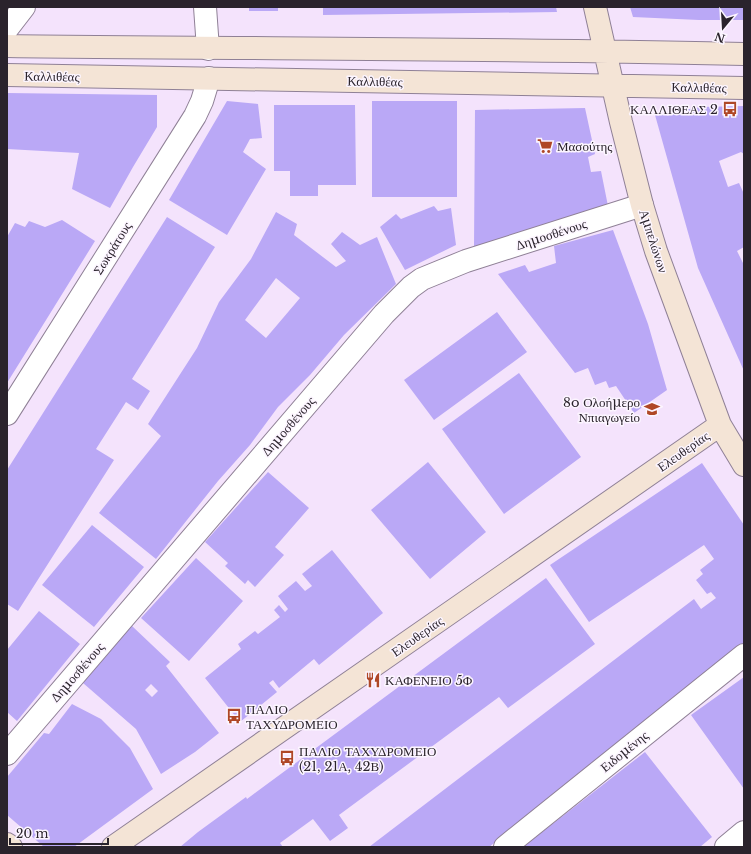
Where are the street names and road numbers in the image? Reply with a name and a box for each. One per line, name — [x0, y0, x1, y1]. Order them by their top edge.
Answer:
street label: Καλλιθέας — [24, 68, 81, 85]
street label: Καλλιθέας — [347, 73, 404, 90]
street label: Καλλιθέας — [671, 79, 728, 96]
street label: Αμπελώνων — [635, 207, 672, 275]
street label: Δημοσθένους — [513, 215, 590, 254]
street label: Σωκράτους — [90, 218, 136, 278]
street label: Δημοσθένους — [258, 392, 320, 460]
street label: Ελευθερίας — [654, 427, 713, 476]
street label: Ελευθερίας — [388, 612, 447, 661]
street label: Δημοσθένους — [47, 638, 109, 706]
street label: Ειδομένης — [597, 726, 652, 776]

